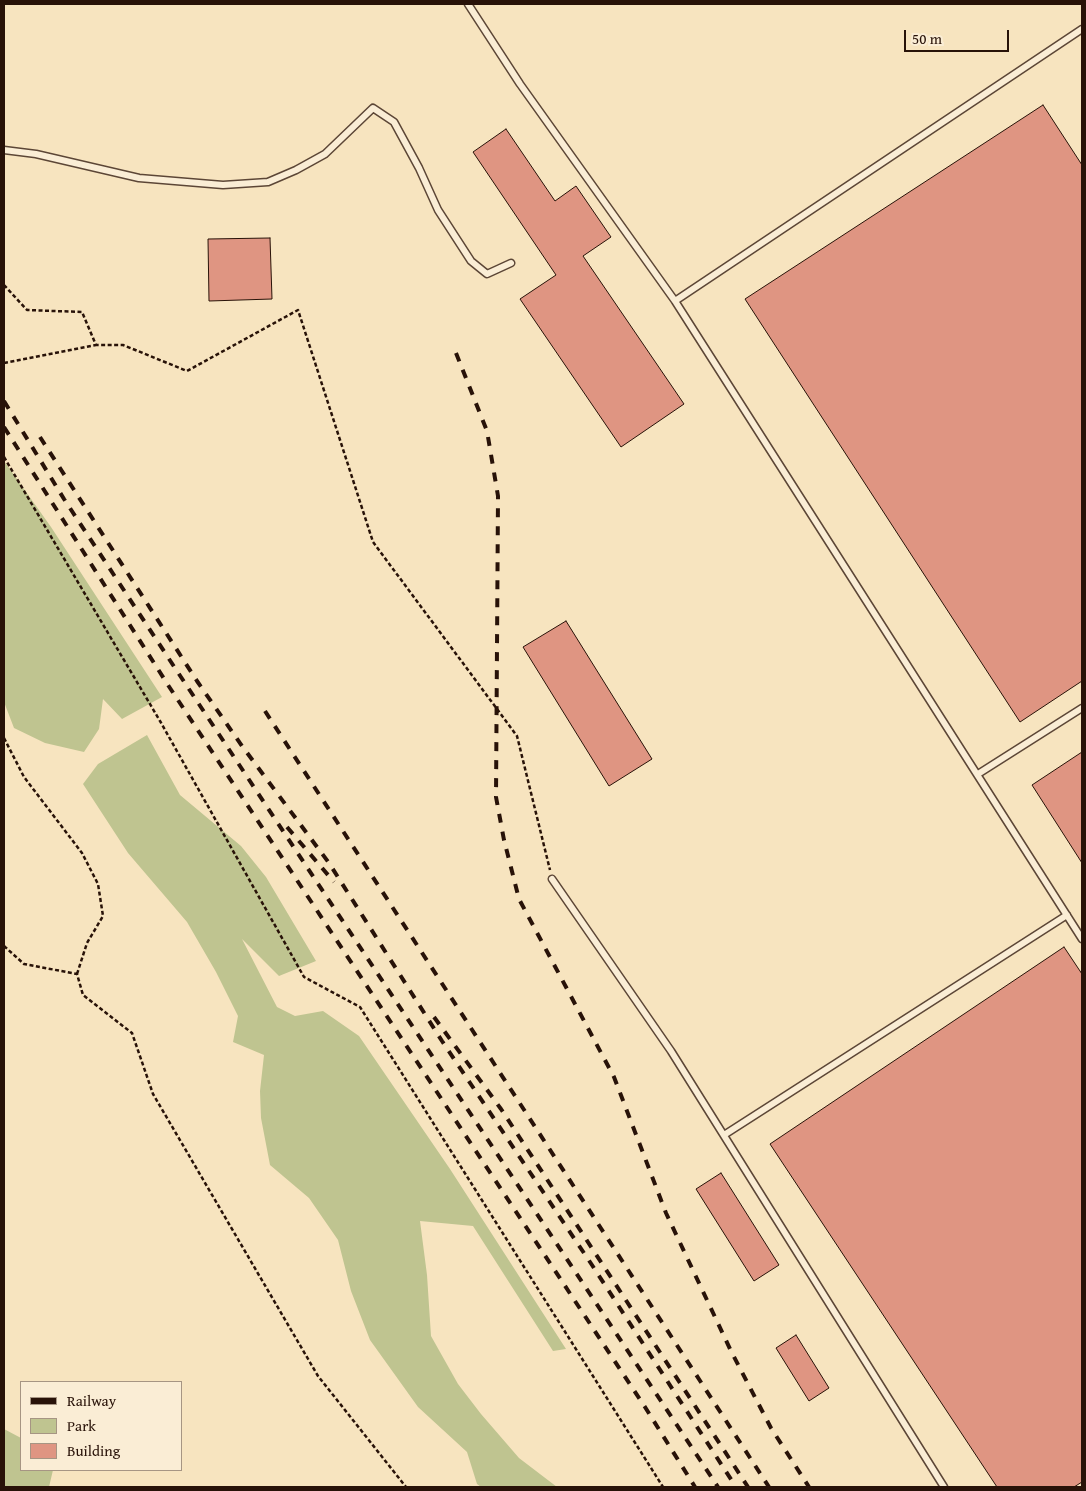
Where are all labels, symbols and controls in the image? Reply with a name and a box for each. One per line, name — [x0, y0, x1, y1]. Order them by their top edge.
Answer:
scale bar — [906, 20, 1011, 52]
text: 50 m — [912, 28, 942, 49]
legend — [20, 1381, 182, 1471]
text: Railway — [67, 1390, 116, 1411]
text: Park — [67, 1415, 96, 1436]
text: Building — [67, 1440, 120, 1461]

